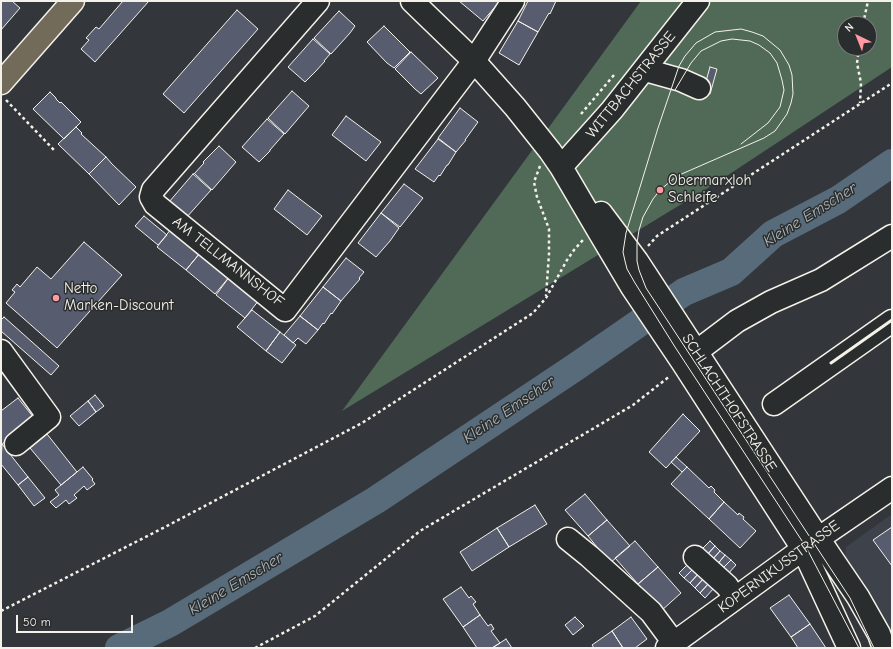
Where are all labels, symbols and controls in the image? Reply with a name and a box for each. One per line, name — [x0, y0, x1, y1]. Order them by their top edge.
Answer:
north arrow — [837, 16, 877, 56]
text: N — [842, 20, 856, 35]
street label: WITTBACHSTRASSE — [582, 28, 680, 142]
place label: Obermarxloh Schleife — [668, 172, 752, 207]
water label: Kleine Emscher — [760, 179, 860, 251]
marker: Obermarxloh Schleife — [655, 185, 665, 195]
street label: AM TELLMANNSHOF — [169, 213, 287, 311]
place label: Netto Marken-Discount — [64, 280, 173, 315]
marker: Netto Marken-Discount — [51, 293, 61, 303]
street label: SCHLACHTHOFSTRASSE — [678, 331, 780, 475]
water label: Kleine Emscher — [459, 372, 559, 448]
street label: KOPERNIKUSSTRASSE — [715, 517, 843, 617]
water label: Kleine Emscher — [185, 548, 287, 620]
scale bar — [18, 607, 135, 633]
text: 50 m — [23, 615, 51, 629]

